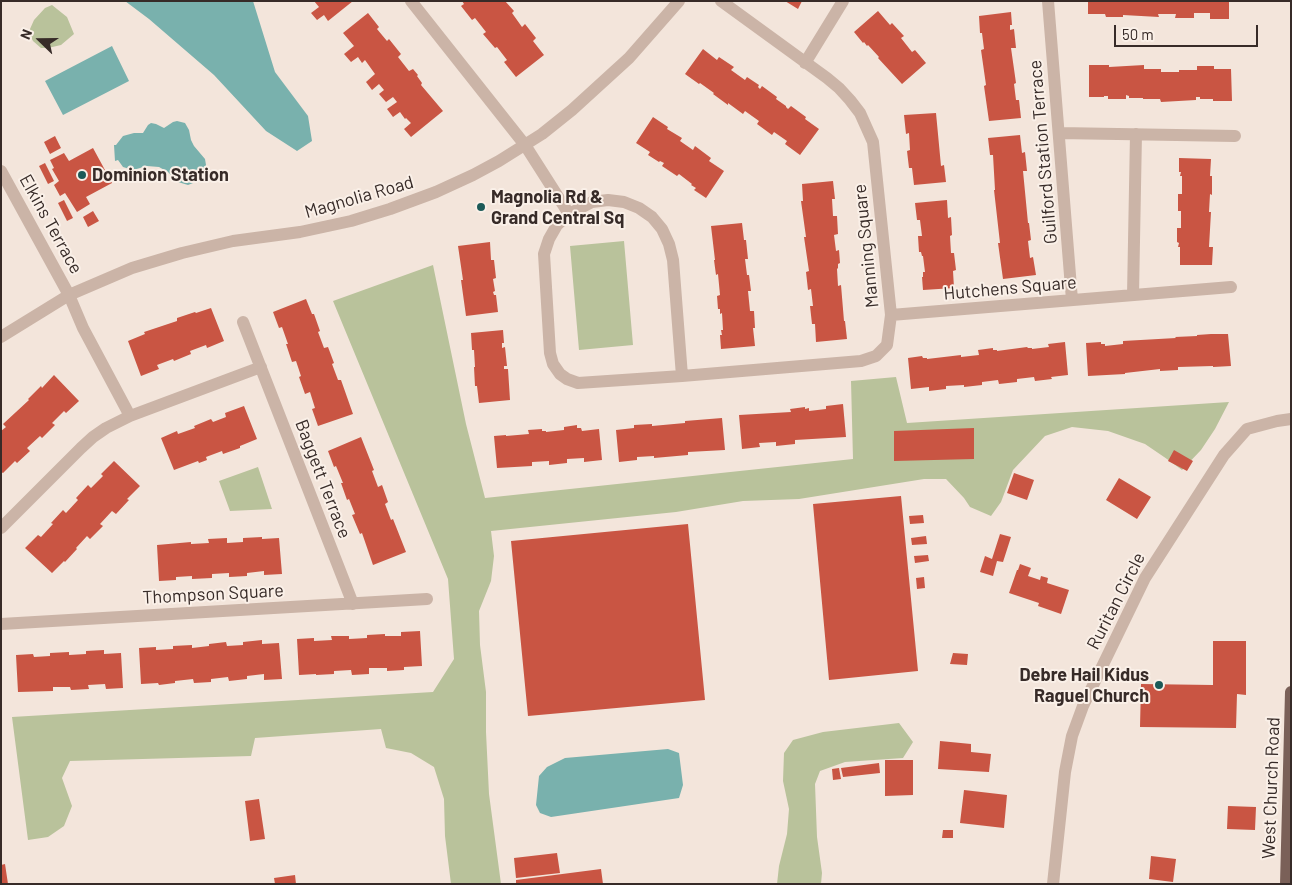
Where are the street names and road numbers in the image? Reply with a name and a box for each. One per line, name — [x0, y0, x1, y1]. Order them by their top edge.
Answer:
street label: Guilford Station Terrace — [1024, 59, 1062, 245]
street label: Elkins Terrace — [15, 171, 87, 277]
street label: Magnolia Road — [302, 171, 416, 223]
street label: Manning Square — [849, 183, 883, 309]
street label: Hutchens Square — [943, 271, 1077, 305]
street label: Baggett Terrace — [290, 417, 356, 541]
street label: Ruritan Circle — [1082, 549, 1150, 653]
street label: Thompson Square — [142, 580, 284, 608]
street label: West Church Road — [1258, 716, 1284, 860]

